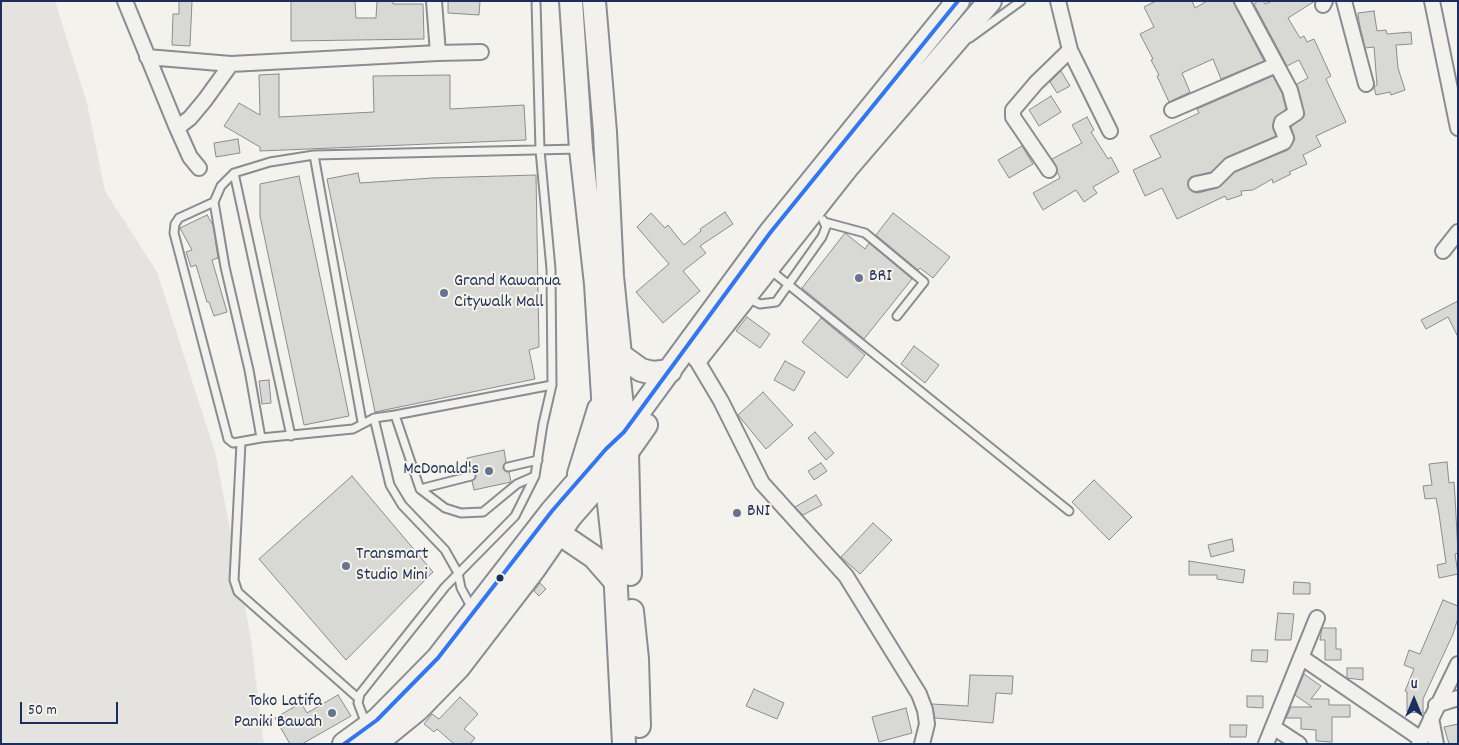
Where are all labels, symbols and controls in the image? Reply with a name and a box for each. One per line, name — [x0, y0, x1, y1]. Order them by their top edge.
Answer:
place label: BRI — [869, 267, 892, 289]
place label: Grand Kawanua Citywalk Mall — [454, 272, 560, 314]
marker: BRI — [853, 272, 865, 284]
marker: Grand Kawanua Citywalk Mall — [438, 287, 450, 299]
place label: McDonald's — [403, 460, 479, 482]
marker: McDonald's — [483, 465, 495, 477]
place label: BNI — [747, 502, 770, 524]
marker: BNI — [731, 507, 743, 519]
place label: Transmart Studio Mini — [356, 545, 428, 588]
marker: Transmart Studio Mini — [340, 560, 352, 572]
unlabelled marker — [495, 573, 505, 583]
north arrow — [1389, 675, 1439, 725]
text: U — [1411, 675, 1417, 695]
scale bar — [22, 692, 120, 724]
place label: Toko Latifa Paniki Bawah — [234, 692, 322, 734]
text: 50 m — [28, 700, 57, 722]
marker: Toko Latifa Paniki Bawah — [326, 707, 338, 719]

